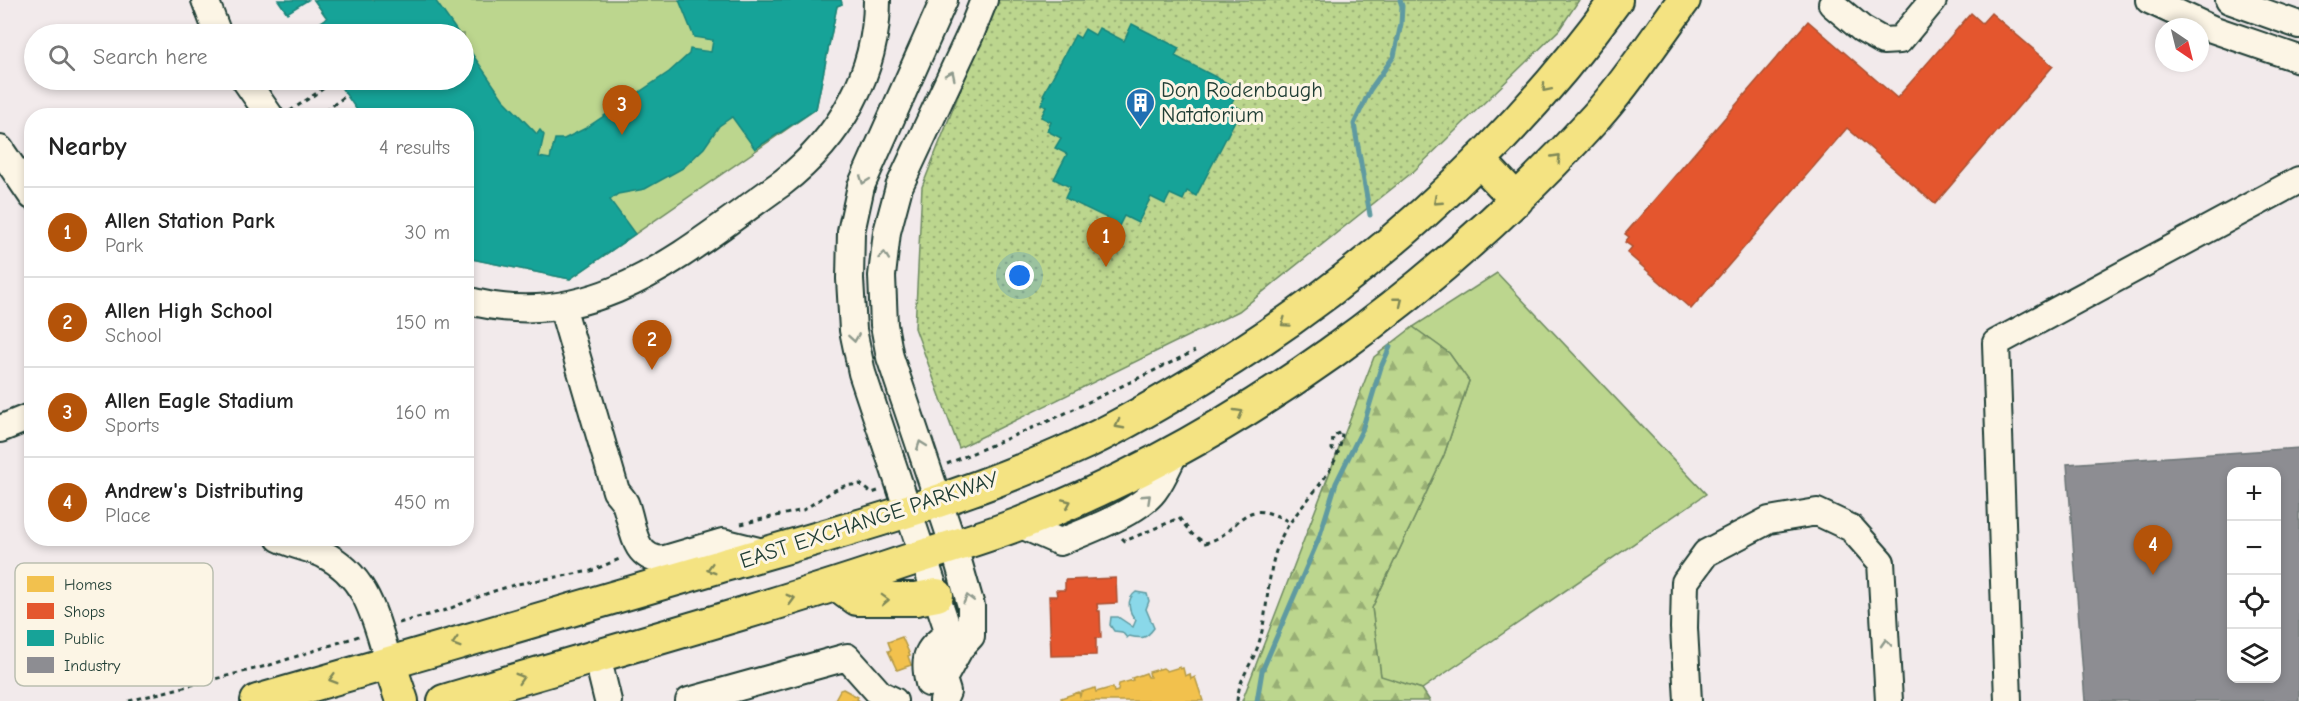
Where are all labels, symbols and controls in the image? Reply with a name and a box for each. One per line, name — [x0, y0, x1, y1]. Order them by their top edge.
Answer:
north arrow — [2155, 18, 2209, 72]
search box — [24, 24, 474, 90]
icon: search — [45, 41, 78, 74]
text: Search here — [93, 44, 208, 70]
one-way arrow — [944, 70, 956, 81]
place label: Don Rodenbaugh Natatorium — [1161, 77, 1323, 128]
one-way arrow — [1542, 81, 1553, 92]
pin: 3 — [602, 86, 642, 135]
building icon: Don Rodenbaugh Natatorium — [1124, 86, 1156, 128]
text: Nearby — [48, 132, 127, 162]
text: 4 results — [379, 136, 450, 159]
one-way arrow — [1550, 154, 1561, 165]
one-way arrow — [858, 174, 871, 185]
one-way arrow — [1433, 194, 1443, 205]
text: Allen Station Park — [105, 208, 275, 234]
pin: 1 — [1086, 218, 1126, 267]
text: 1 — [64, 221, 71, 244]
text: 30 m — [404, 221, 450, 244]
text: Park — [105, 234, 143, 257]
one-way arrow — [877, 251, 889, 261]
your location — [1005, 261, 1034, 290]
one-way arrow — [1392, 297, 1403, 308]
text: Allen High School — [105, 298, 273, 324]
text: 2 — [63, 311, 72, 334]
text: 150 m — [396, 311, 450, 334]
one-way arrow — [1280, 316, 1291, 327]
pin: 2 — [632, 320, 672, 370]
text: School — [105, 324, 162, 347]
one-way arrow — [848, 333, 860, 342]
text: Allen Eagle Stadium — [105, 388, 294, 414]
text: 3 — [63, 401, 72, 424]
text: 160 m — [396, 401, 450, 424]
one-way arrow — [1233, 408, 1243, 420]
text: Sports — [105, 414, 159, 437]
one-way arrow — [1114, 418, 1125, 429]
one-way arrow — [915, 440, 928, 451]
street label: EAST EXCHANGE PARKWAY — [737, 466, 1002, 574]
map controls — [2227, 467, 2281, 683]
button: + — [2227, 467, 2281, 521]
text: Andrew's Distributing — [105, 478, 304, 504]
text: 4 — [63, 491, 72, 514]
text: 450 m — [394, 491, 450, 514]
one-way arrow — [1140, 494, 1150, 505]
one-way arrow — [1061, 499, 1072, 511]
text: Place — [105, 504, 151, 527]
button: − — [2227, 521, 2281, 575]
pin: 4 — [2134, 526, 2172, 575]
one-way arrow — [706, 562, 717, 574]
legend — [15, 563, 213, 686]
button: locate — [2227, 575, 2281, 629]
text: Homes — [64, 576, 112, 594]
one-way arrow — [785, 594, 796, 606]
one-way arrow — [881, 594, 890, 606]
one-way arrow — [963, 594, 975, 605]
text: Shops — [64, 603, 105, 621]
button: layers — [2227, 629, 2281, 683]
text: Public — [64, 630, 105, 648]
one-way arrow — [451, 636, 462, 648]
one-way arrow — [1879, 638, 1892, 647]
text: Industry — [64, 657, 121, 675]
one-way arrow — [328, 672, 339, 684]
one-way arrow — [514, 673, 525, 685]

